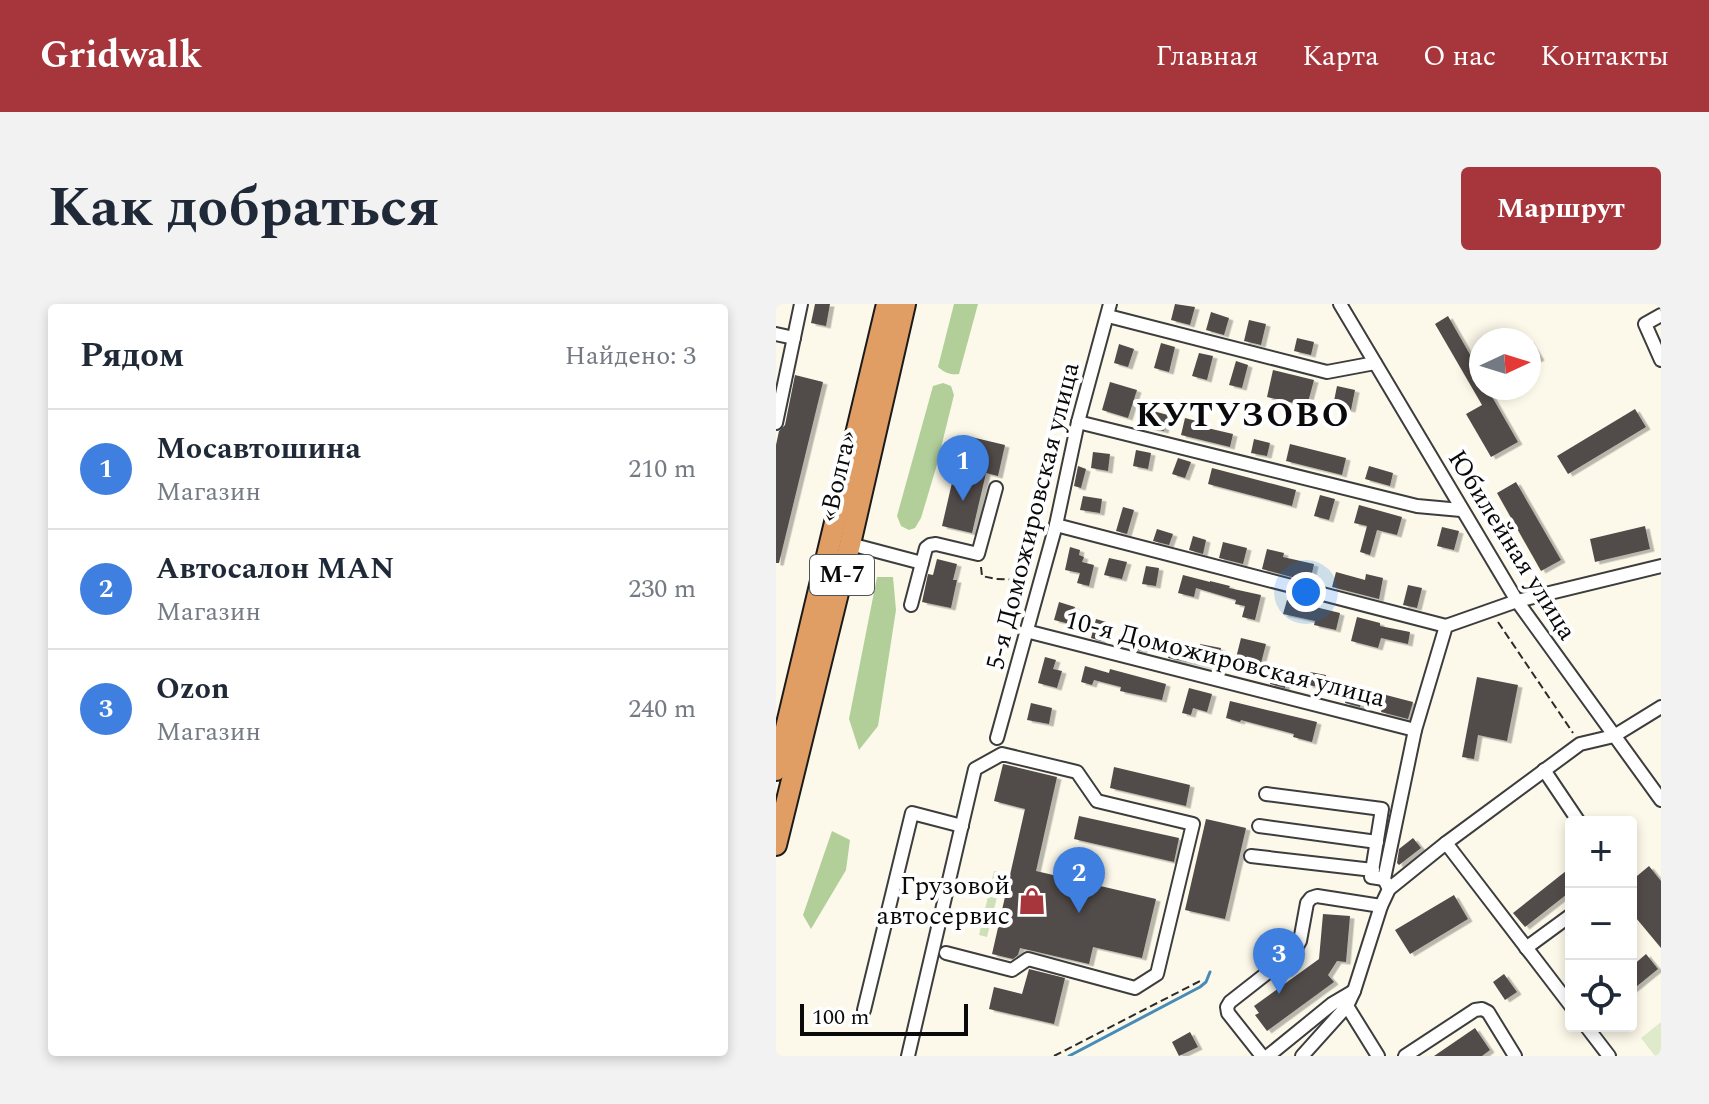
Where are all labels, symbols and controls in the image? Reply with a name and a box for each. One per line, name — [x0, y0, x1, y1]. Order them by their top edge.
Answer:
text: Gridwalk — [40, 27, 202, 85]
text: Главная — [1156, 35, 1258, 78]
text: Карта — [1302, 35, 1379, 78]
text: О нас — [1423, 35, 1496, 78]
text: Контакты — [1540, 35, 1669, 78]
text: Как добраться — [48, 166, 439, 251]
button: Маршрут — [1461, 167, 1661, 250]
north arrow — [1469, 328, 1541, 400]
text: Рядом — [80, 330, 184, 382]
text: Найдено: 3 — [565, 336, 696, 376]
street label: 5-я Доможировская улица — [975, 358, 1091, 674]
district label: КУТУЗОВО — [1136, 390, 1350, 442]
text: Мосавтошина — [156, 426, 361, 472]
street label: «Волга» — [808, 427, 868, 525]
pin: 1 — [937, 435, 989, 501]
street label: Юбилейная улица — [1437, 442, 1587, 648]
text: 1 — [99, 449, 113, 489]
text: 210 m — [628, 449, 696, 489]
text: Магазин — [156, 472, 261, 512]
text: Автосалон MAN — [156, 546, 394, 592]
road number: М-7 — [810, 555, 874, 595]
text: 2 — [99, 569, 113, 609]
text: 230 m — [628, 569, 696, 609]
your location — [1286, 572, 1326, 612]
text: Магазин — [156, 592, 261, 632]
street label: 10-я Доможировская улица — [1061, 600, 1390, 718]
text: Ozon — [156, 666, 230, 712]
text: 3 — [99, 689, 113, 729]
text: 240 m — [628, 689, 696, 729]
text: Магазин — [156, 712, 261, 752]
map controls — [1565, 816, 1637, 1032]
button: + — [1565, 816, 1637, 888]
pin: 2 — [1053, 847, 1105, 913]
place label: Грузовой автосервис — [876, 866, 1010, 936]
shop icon: Грузовой автосервис — [1017, 886, 1047, 916]
button: − — [1565, 888, 1637, 960]
pin: 3 — [1253, 928, 1305, 994]
button: locate — [1565, 960, 1637, 1032]
scale bar — [800, 1000, 968, 1036]
text: 100 m — [812, 1001, 869, 1034]

